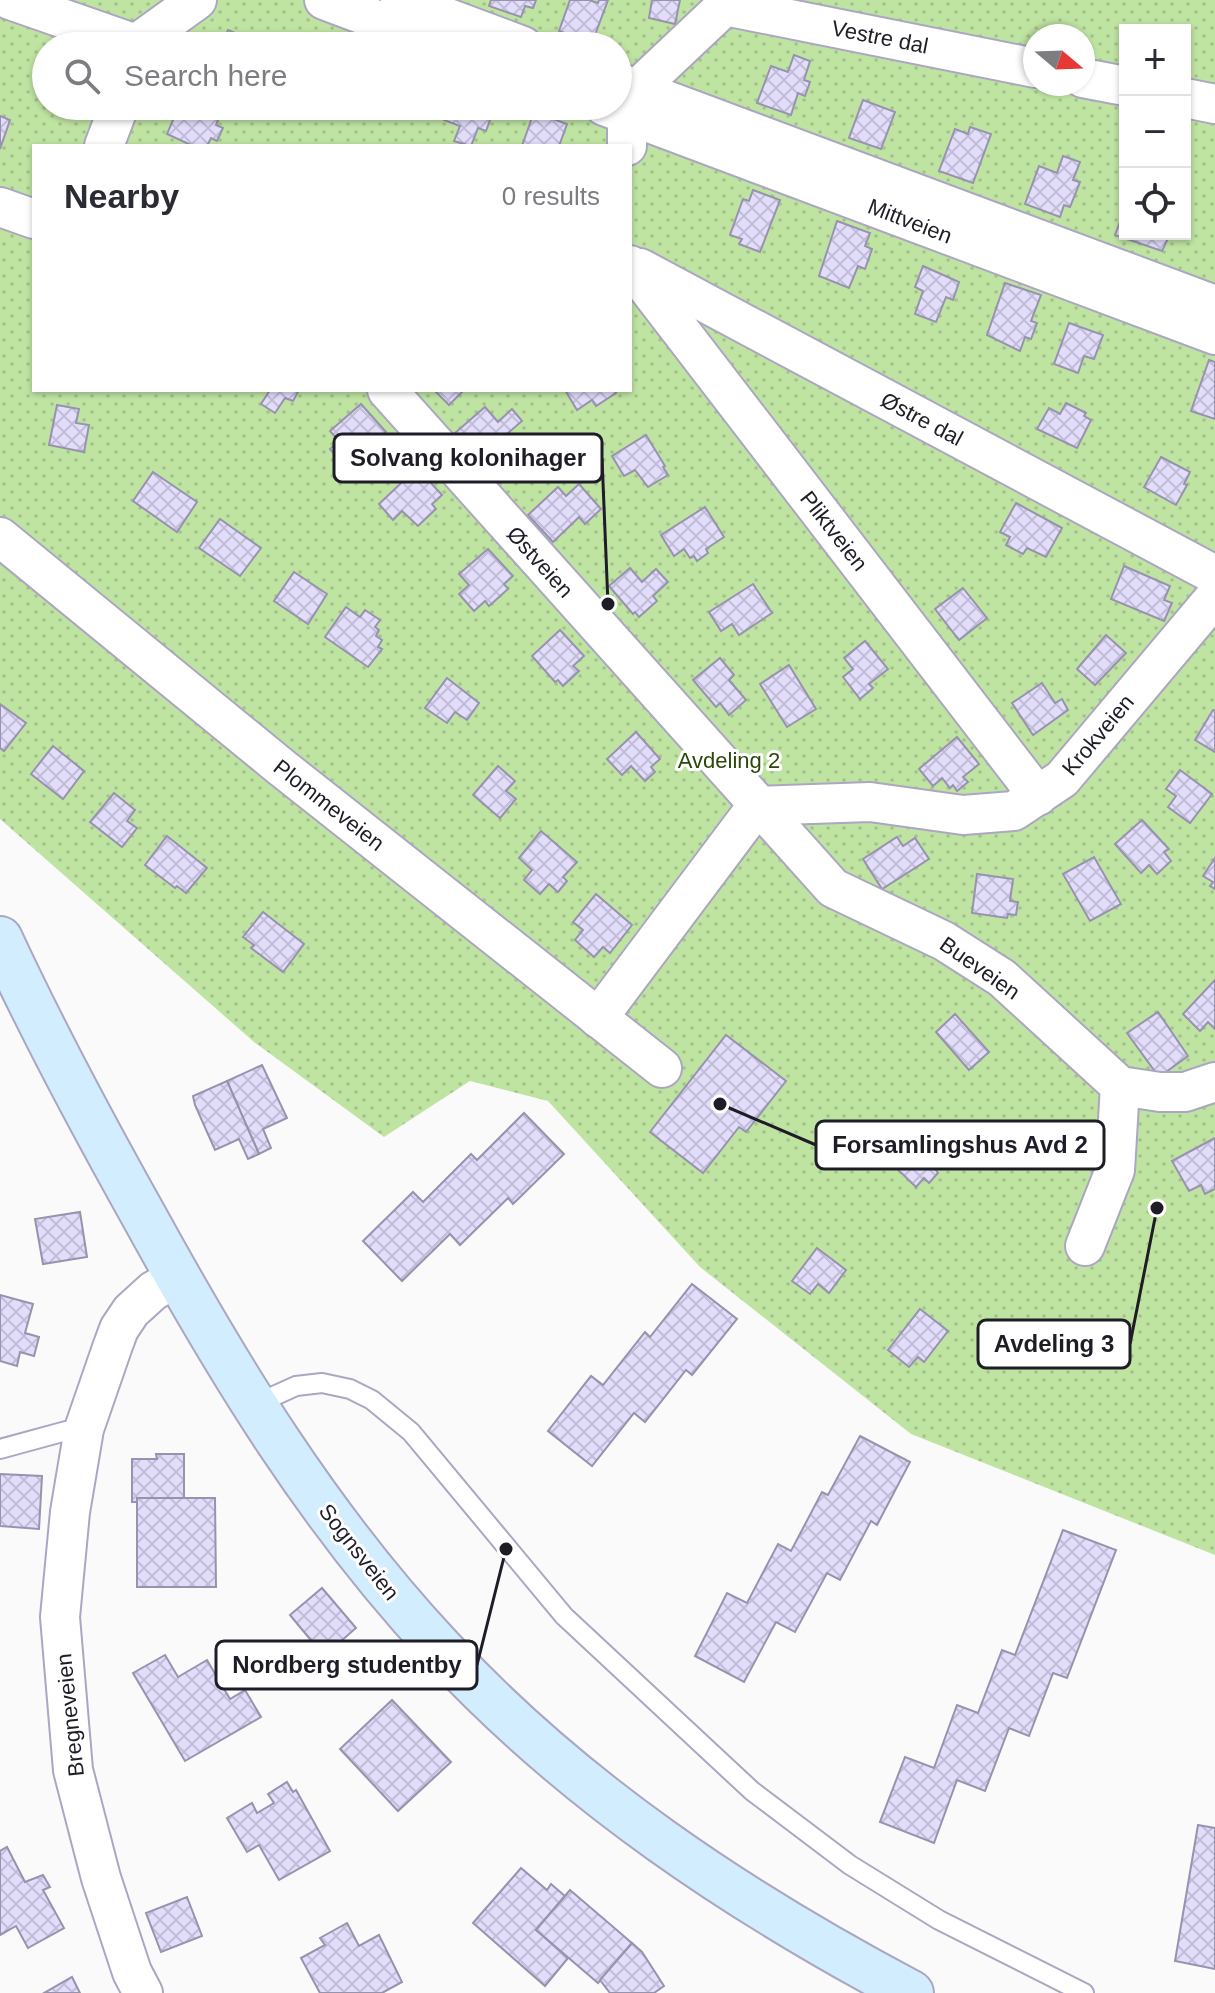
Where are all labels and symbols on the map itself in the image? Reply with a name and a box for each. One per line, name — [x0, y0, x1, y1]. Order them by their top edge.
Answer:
street label: Vestre dal — [830, 15, 930, 59]
north arrow — [1023, 24, 1095, 96]
street label: Mittveien — [864, 194, 956, 248]
street label: Østre dal — [877, 387, 967, 451]
callout: Solvang kolonihager — [334, 434, 602, 482]
text: Solvang kolonihager — [350, 444, 586, 471]
street label: Pliktveien — [795, 486, 873, 576]
street label: Østveien — [502, 521, 578, 603]
street label: Krokveien — [1057, 689, 1139, 781]
park label: Avdeling 2 — [678, 748, 780, 773]
street label: Plommeveien — [269, 754, 389, 856]
street label: Bueveien — [935, 931, 1025, 1005]
callout: Forsamlingshus Avd 2 — [816, 1121, 1104, 1169]
text: Forsamlingshus Avd 2 — [832, 1131, 1088, 1158]
callout: Avdeling 3 — [978, 1320, 1130, 1368]
text: Avdeling 3 — [994, 1330, 1114, 1357]
street label: Sognsveien — [314, 1499, 404, 1605]
callout: Nordberg studentby — [216, 1641, 477, 1689]
text: Nordberg studentby — [232, 1651, 462, 1678]
street label: Bregneveien — [51, 1652, 89, 1778]

